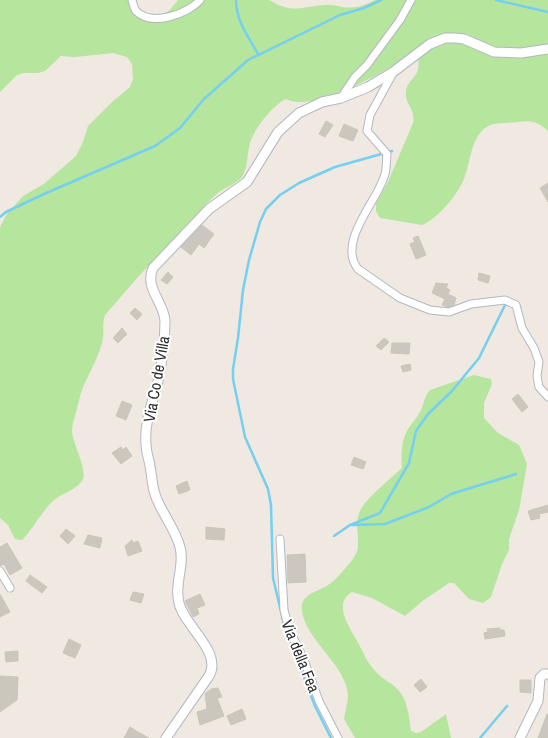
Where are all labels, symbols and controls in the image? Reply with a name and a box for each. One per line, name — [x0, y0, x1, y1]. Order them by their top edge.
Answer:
street label: Via Co de Villa — [138, 334, 175, 424]
street label: Via della Fea — [276, 616, 326, 696]

